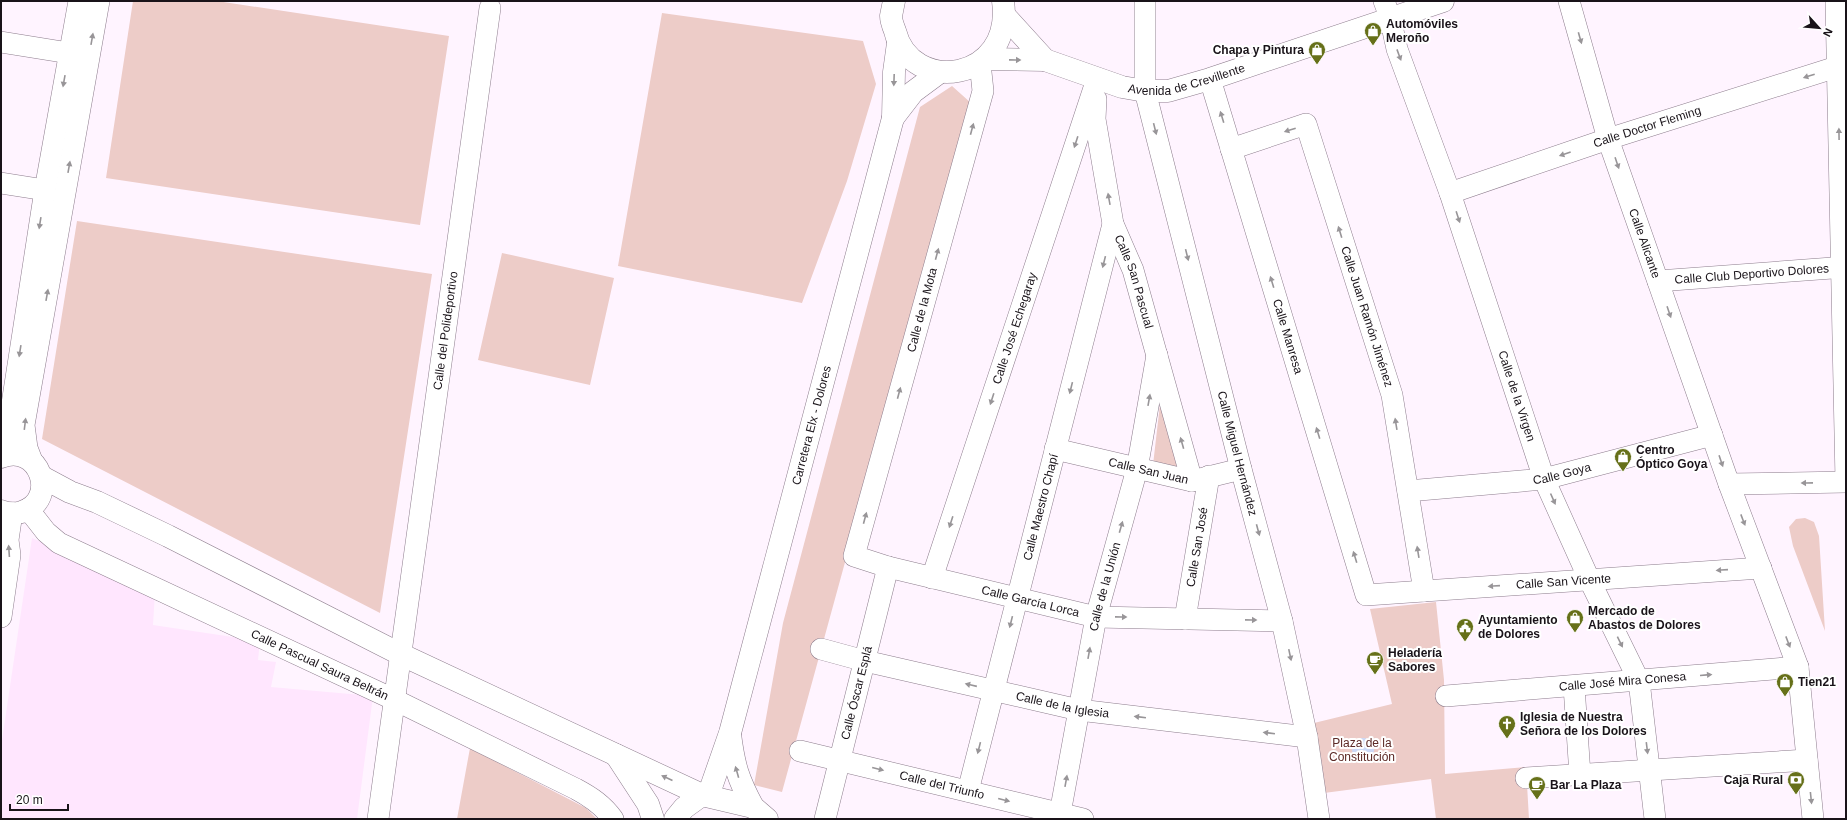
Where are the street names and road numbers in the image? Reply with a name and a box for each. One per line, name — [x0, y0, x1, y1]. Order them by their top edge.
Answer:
street label: Avenida de Crevillente — [1127, 61, 1247, 98]
street label: Calle Doctor Fleming — [1591, 103, 1703, 151]
street label: Calle Alicante — [1626, 207, 1663, 280]
street label: Calle San Pascual — [1111, 233, 1156, 330]
street label: Calle Juan Ramón Jiménez — [1338, 244, 1396, 389]
street label: Calle Club Deportivo Dolores — [1674, 261, 1830, 287]
street label: Calle de la Mota — [904, 266, 940, 354]
street label: Calle del Polideportivo — [430, 270, 461, 391]
street label: Calle José Echegaray — [990, 271, 1040, 386]
street label: Calle Manresa — [1270, 297, 1306, 376]
street label: Calle de la Virgen — [1495, 349, 1538, 443]
street label: Carretera Elx - Dolores — [789, 364, 834, 487]
street label: Calle Miguel Hernández — [1214, 390, 1260, 517]
street label: Calle Maestro Chapí — [1020, 452, 1061, 562]
street label: Calle San Juan — [1107, 455, 1190, 487]
street label: Calle Goya — [1532, 460, 1593, 487]
street label: Calle San José — [1183, 506, 1211, 588]
street label: Calle de la Unión — [1087, 541, 1123, 632]
street label: Calle San Vicente — [1515, 571, 1612, 592]
street label: Calle García Lorca — [980, 583, 1081, 620]
street label: Calle Pascual Saura Beltrán — [249, 627, 391, 703]
street label: Calle Óscar Esplá — [838, 644, 875, 741]
street label: Calle José Mira Conesa — [1558, 669, 1687, 694]
street label: Calle de la Iglesia — [1014, 689, 1110, 721]
street label: Calle del Triunfo — [898, 768, 986, 802]

